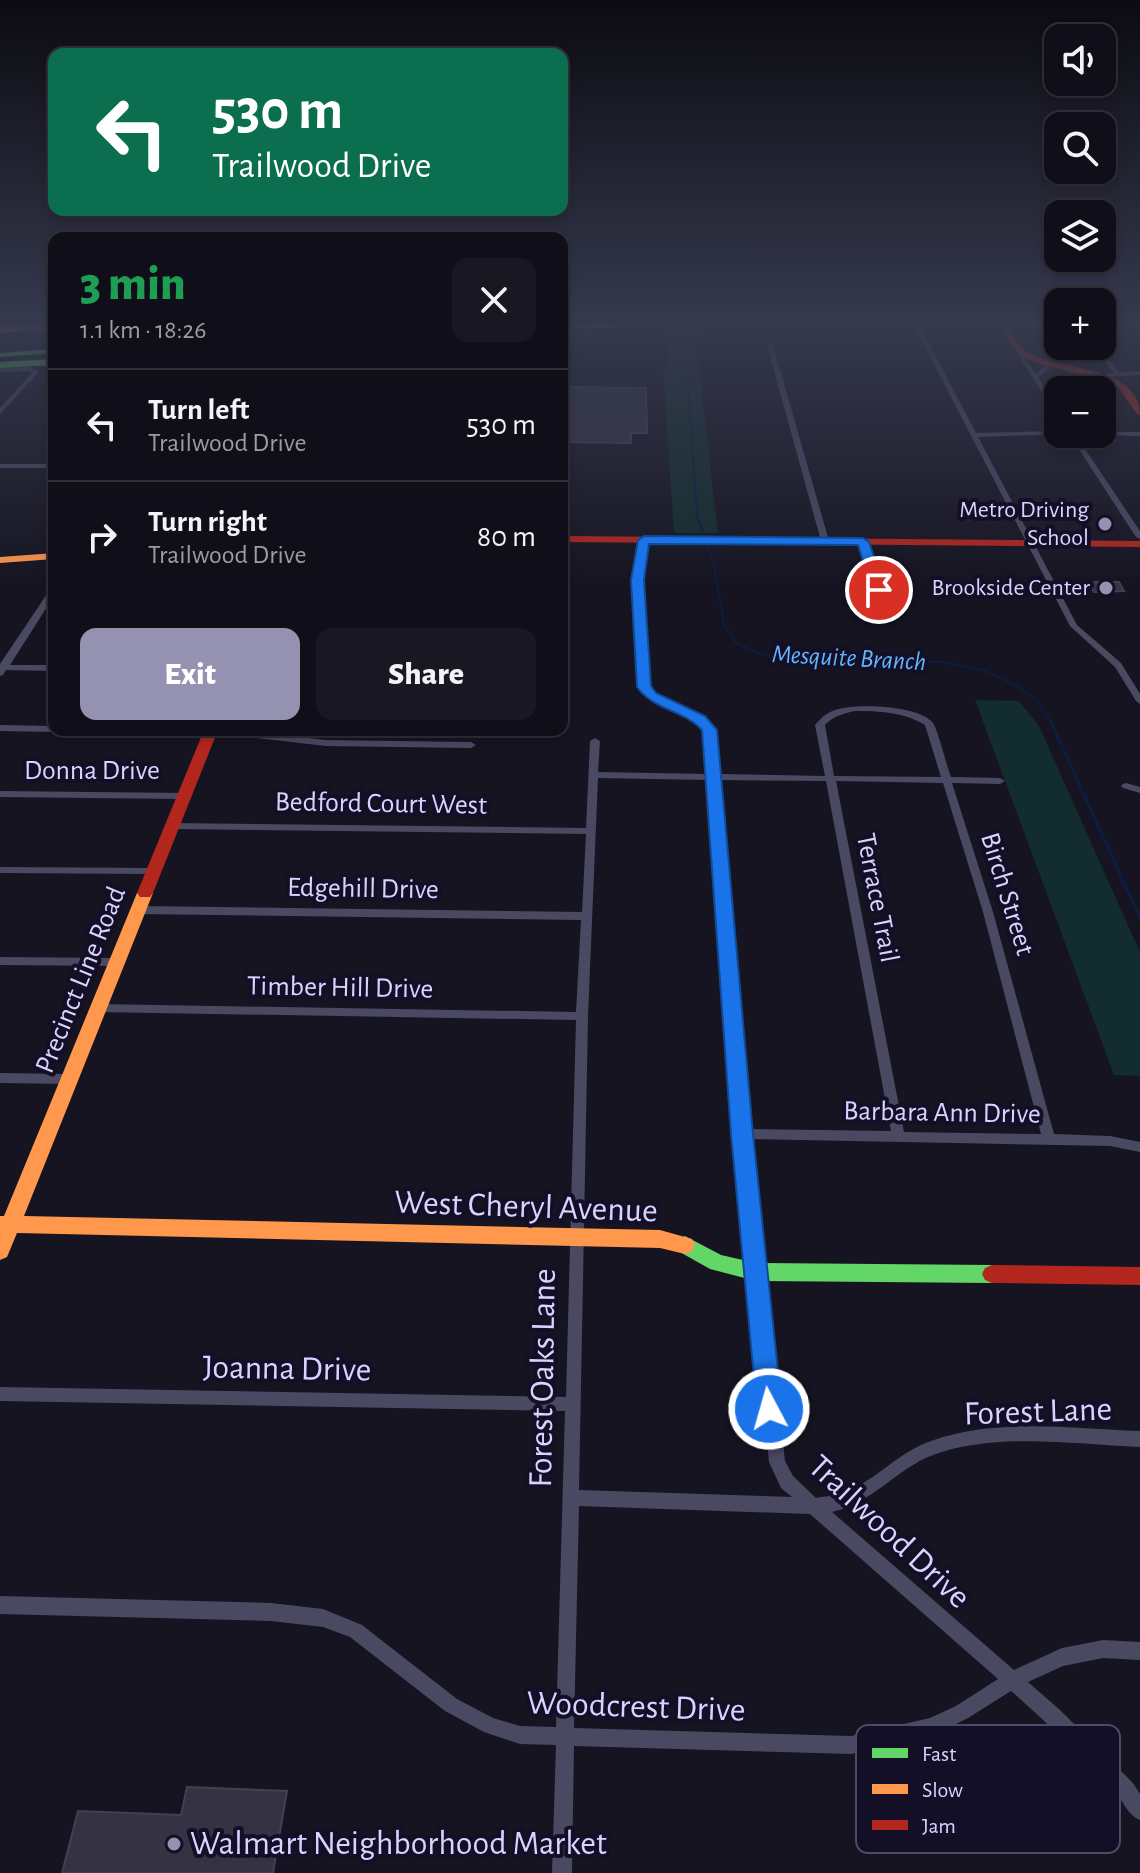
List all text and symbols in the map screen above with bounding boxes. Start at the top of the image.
map controls [1044,24,1116,448]
button: sound [1044,24,1116,96]
icon: left [80,80,184,184]
text: 530 m [212,83,343,139]
button: search [1044,112,1116,184]
text: Trailwood Drive [212,148,431,184]
button: layers [1044,200,1116,272]
button: close [452,258,536,342]
text: 3 min [80,261,186,309]
button: + [1044,288,1116,360]
text: 1.1 km · 18:26 [80,317,207,343]
button: − [1044,376,1116,448]
text: Turn left [148,395,249,425]
icon: left [80,403,124,447]
text: 530 m [466,410,536,440]
text: Trailwood Drive [148,430,306,456]
place label: Metro Driving School [959,498,1089,550]
text: Turn right [148,507,267,537]
icon: right [80,515,124,559]
marker: Metro Driving School [1096,515,1114,533]
text: 80 m [477,522,536,552]
text: Trailwood Drive [148,542,306,568]
pin [845,556,913,624]
icon: arrive [857,568,901,612]
place label: Brookside Center [931,576,1090,600]
marker: Brookside Center [1097,579,1115,597]
button: Exit [80,628,300,720]
button: Share [316,628,536,720]
water label: Mesquite Branch [771,641,927,675]
street label: Donna Drive [24,757,160,785]
street label: Bedford Court West [275,788,487,820]
street label: Birch Street [975,829,1039,959]
street label: Terrace Trail [851,831,903,965]
street label: Edgehill Drive [287,874,439,904]
street label: Precinct Line Road [31,883,131,1077]
street label: Timber Hill Drive [247,972,433,1004]
street label: Barbara Ann Drive [843,1097,1041,1129]
street label: West Cheryl Avenue [394,1185,658,1229]
street label: Forest Oaks Lane [524,1268,562,1488]
street label: Joanna Drive [202,1351,372,1387]
position arrow [727,1367,811,1451]
street label: Forest Lane [963,1392,1113,1432]
street label: Trailwood Drive [802,1449,976,1615]
street label: Woodcrest Drive [526,1686,746,1728]
legend [856,1725,1120,1853]
text: Fast [922,1743,956,1765]
text: Slow [922,1779,963,1801]
text: Jam [922,1815,956,1837]
place label: Walmart Neighborhood Market [190,1827,607,1861]
marker: Walmart Neighborhood Market [165,1835,183,1853]

